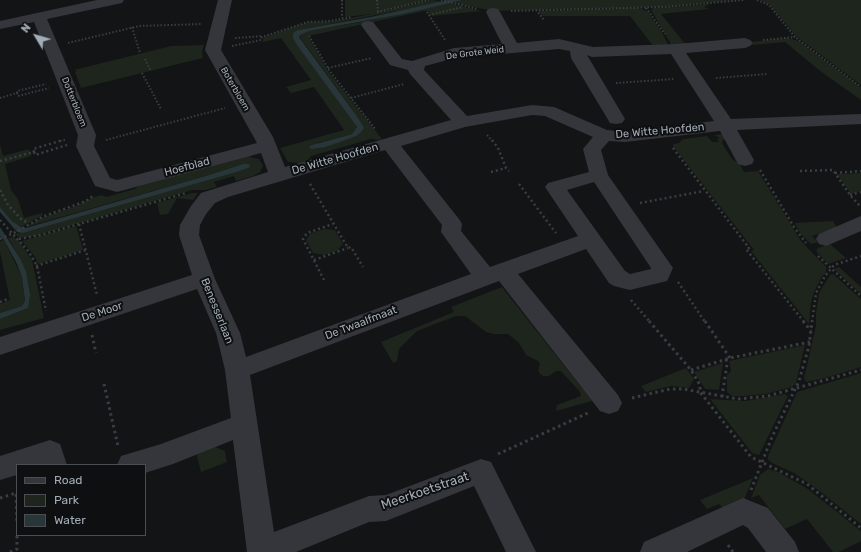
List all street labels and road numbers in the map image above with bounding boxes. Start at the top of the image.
street label: De Grote Weid [445,44,505,62]
street label: Boterbloem [218,65,252,113]
street label: Dotterbloem [59,76,89,128]
street label: De Witte Hoofden [615,121,705,141]
street label: De Witte Hoofden [290,140,380,178]
street label: Hoefblad [163,155,211,179]
street label: Benesserlaan [198,276,236,346]
street label: De Moor [80,299,124,325]
street label: De Twaalfmaat [323,303,399,343]
street label: Meerkoetstraat [379,469,471,513]

